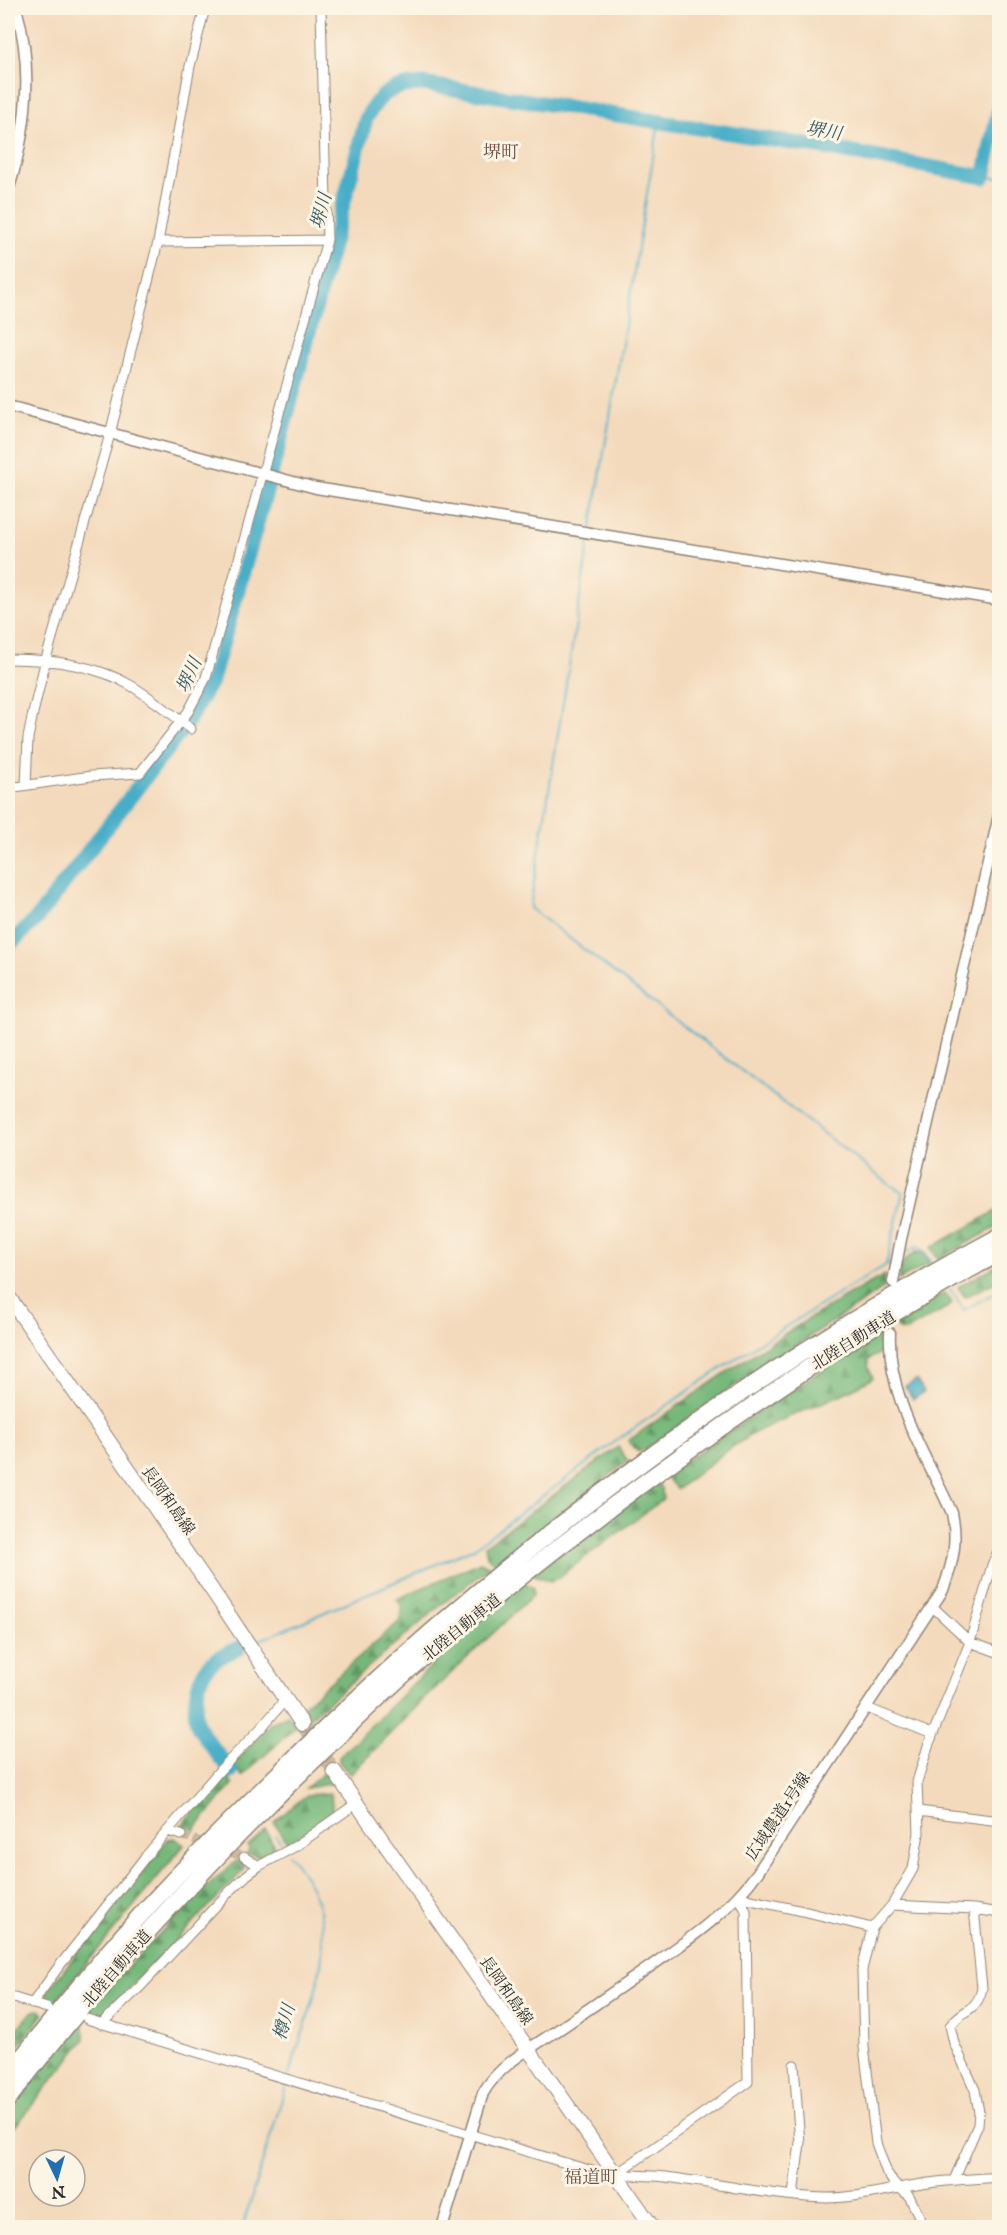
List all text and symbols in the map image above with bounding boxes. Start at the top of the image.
water label: 堺川 [804,118,845,147]
district label: 堺町 [483,142,519,165]
water label: 堺川 [307,189,339,232]
water label: 堺川 [173,653,209,697]
street label: 北陸自動車道 [808,1308,900,1376]
street label: 長岡和島線 [136,1463,199,1540]
street label: 北陸自動車道 [419,1591,506,1667]
street label: 広域農道1号線 [742,1769,815,1865]
street label: 北陸自動車道 [78,1927,157,2012]
street label: 長岡和島線 [474,1953,537,2030]
water label: 樽川 [269,2000,302,2043]
north arrow [27,2148,87,2208]
district label: 福道町 [564,2167,618,2190]
text: N [50,2180,67,2202]

